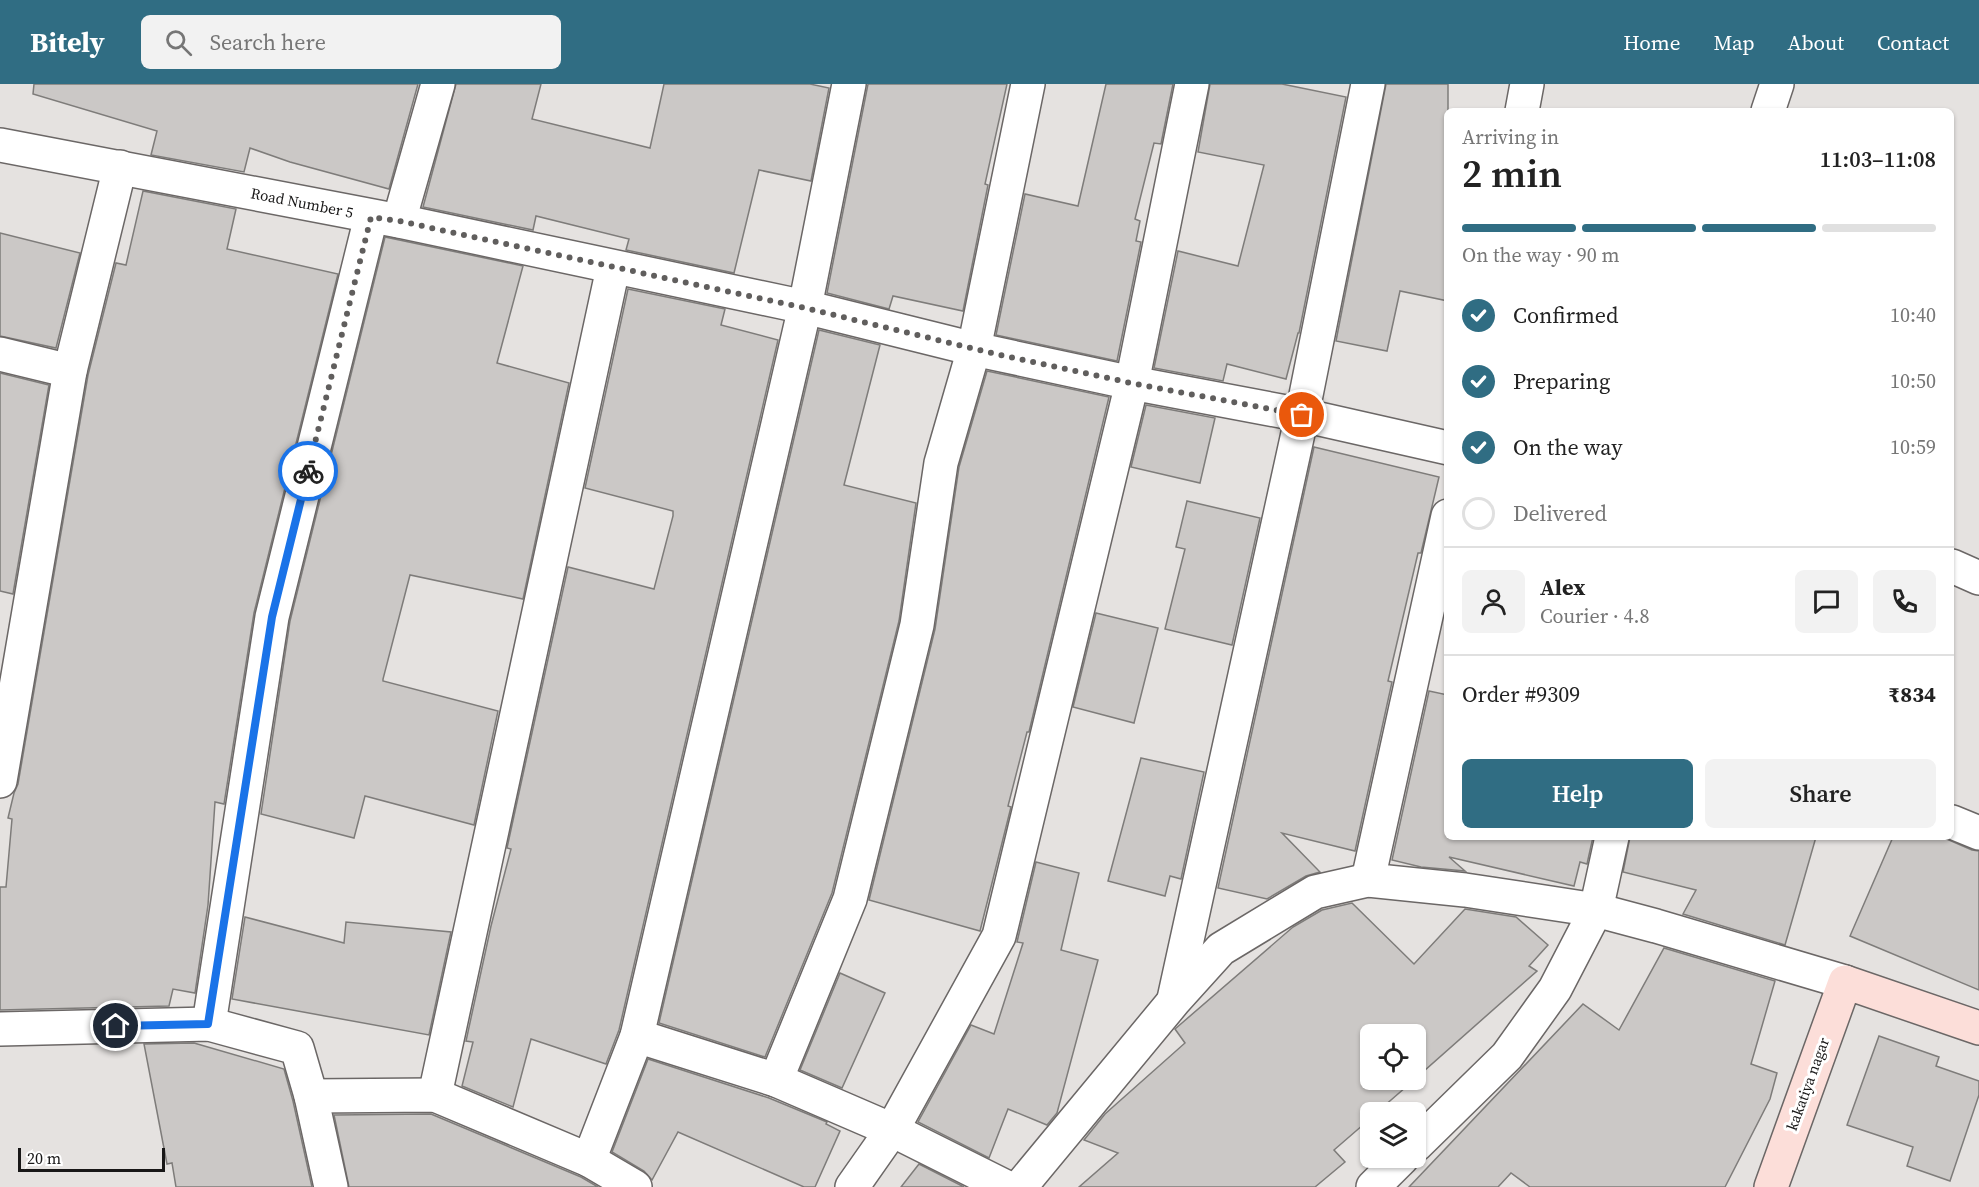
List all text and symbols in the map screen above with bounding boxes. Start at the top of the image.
search box [141,15,561,69]
text: Bitely [30,23,105,61]
icon: search [162,26,195,59]
text: Search here [210,27,326,57]
text: Home [1623,28,1681,57]
text: Map [1714,28,1755,57]
text: About [1788,28,1844,57]
text: Contact [1877,28,1949,57]
text: Arriving in [1462,123,1559,151]
text: 11:03–11:08 [1820,144,1936,174]
text: 2 min [1462,147,1562,200]
street label: Road Number 5 [249,182,355,223]
text: On the way · 90 m [1462,241,1619,269]
icon: check [1462,299,1495,332]
text: Confirmed [1513,300,1618,330]
text: 10:40 [1890,301,1936,329]
icon: check [1462,365,1495,398]
text: Preparing [1513,366,1610,396]
text: 10:50 [1890,367,1936,395]
pin [1276,389,1327,440]
icon: bag [1285,398,1318,431]
icon: check [1462,431,1495,464]
text: On the way [1513,432,1622,462]
text: 10:59 [1890,433,1936,461]
courier [278,441,338,501]
icon: bike [292,455,325,488]
text: Delivered [1513,498,1607,528]
button: person [1462,570,1525,633]
button: chat [1795,570,1858,633]
button: phone [1873,570,1936,633]
text: Alex [1540,572,1585,602]
text: Courier · 4.8 [1540,602,1649,630]
text: Order #9309 [1462,679,1580,709]
text: ₹834 [1888,679,1936,709]
button: Help [1462,759,1693,828]
button: Share [1705,759,1936,828]
pin [90,1000,141,1051]
icon: home [99,1009,132,1042]
map controls [1360,1024,1426,1168]
button: locate [1360,1024,1426,1090]
street label: kakatiya nagar [1781,1034,1834,1133]
button: layers [1360,1102,1426,1168]
scale bar [18,1145,165,1172]
text: 20 m [27,1147,61,1169]

